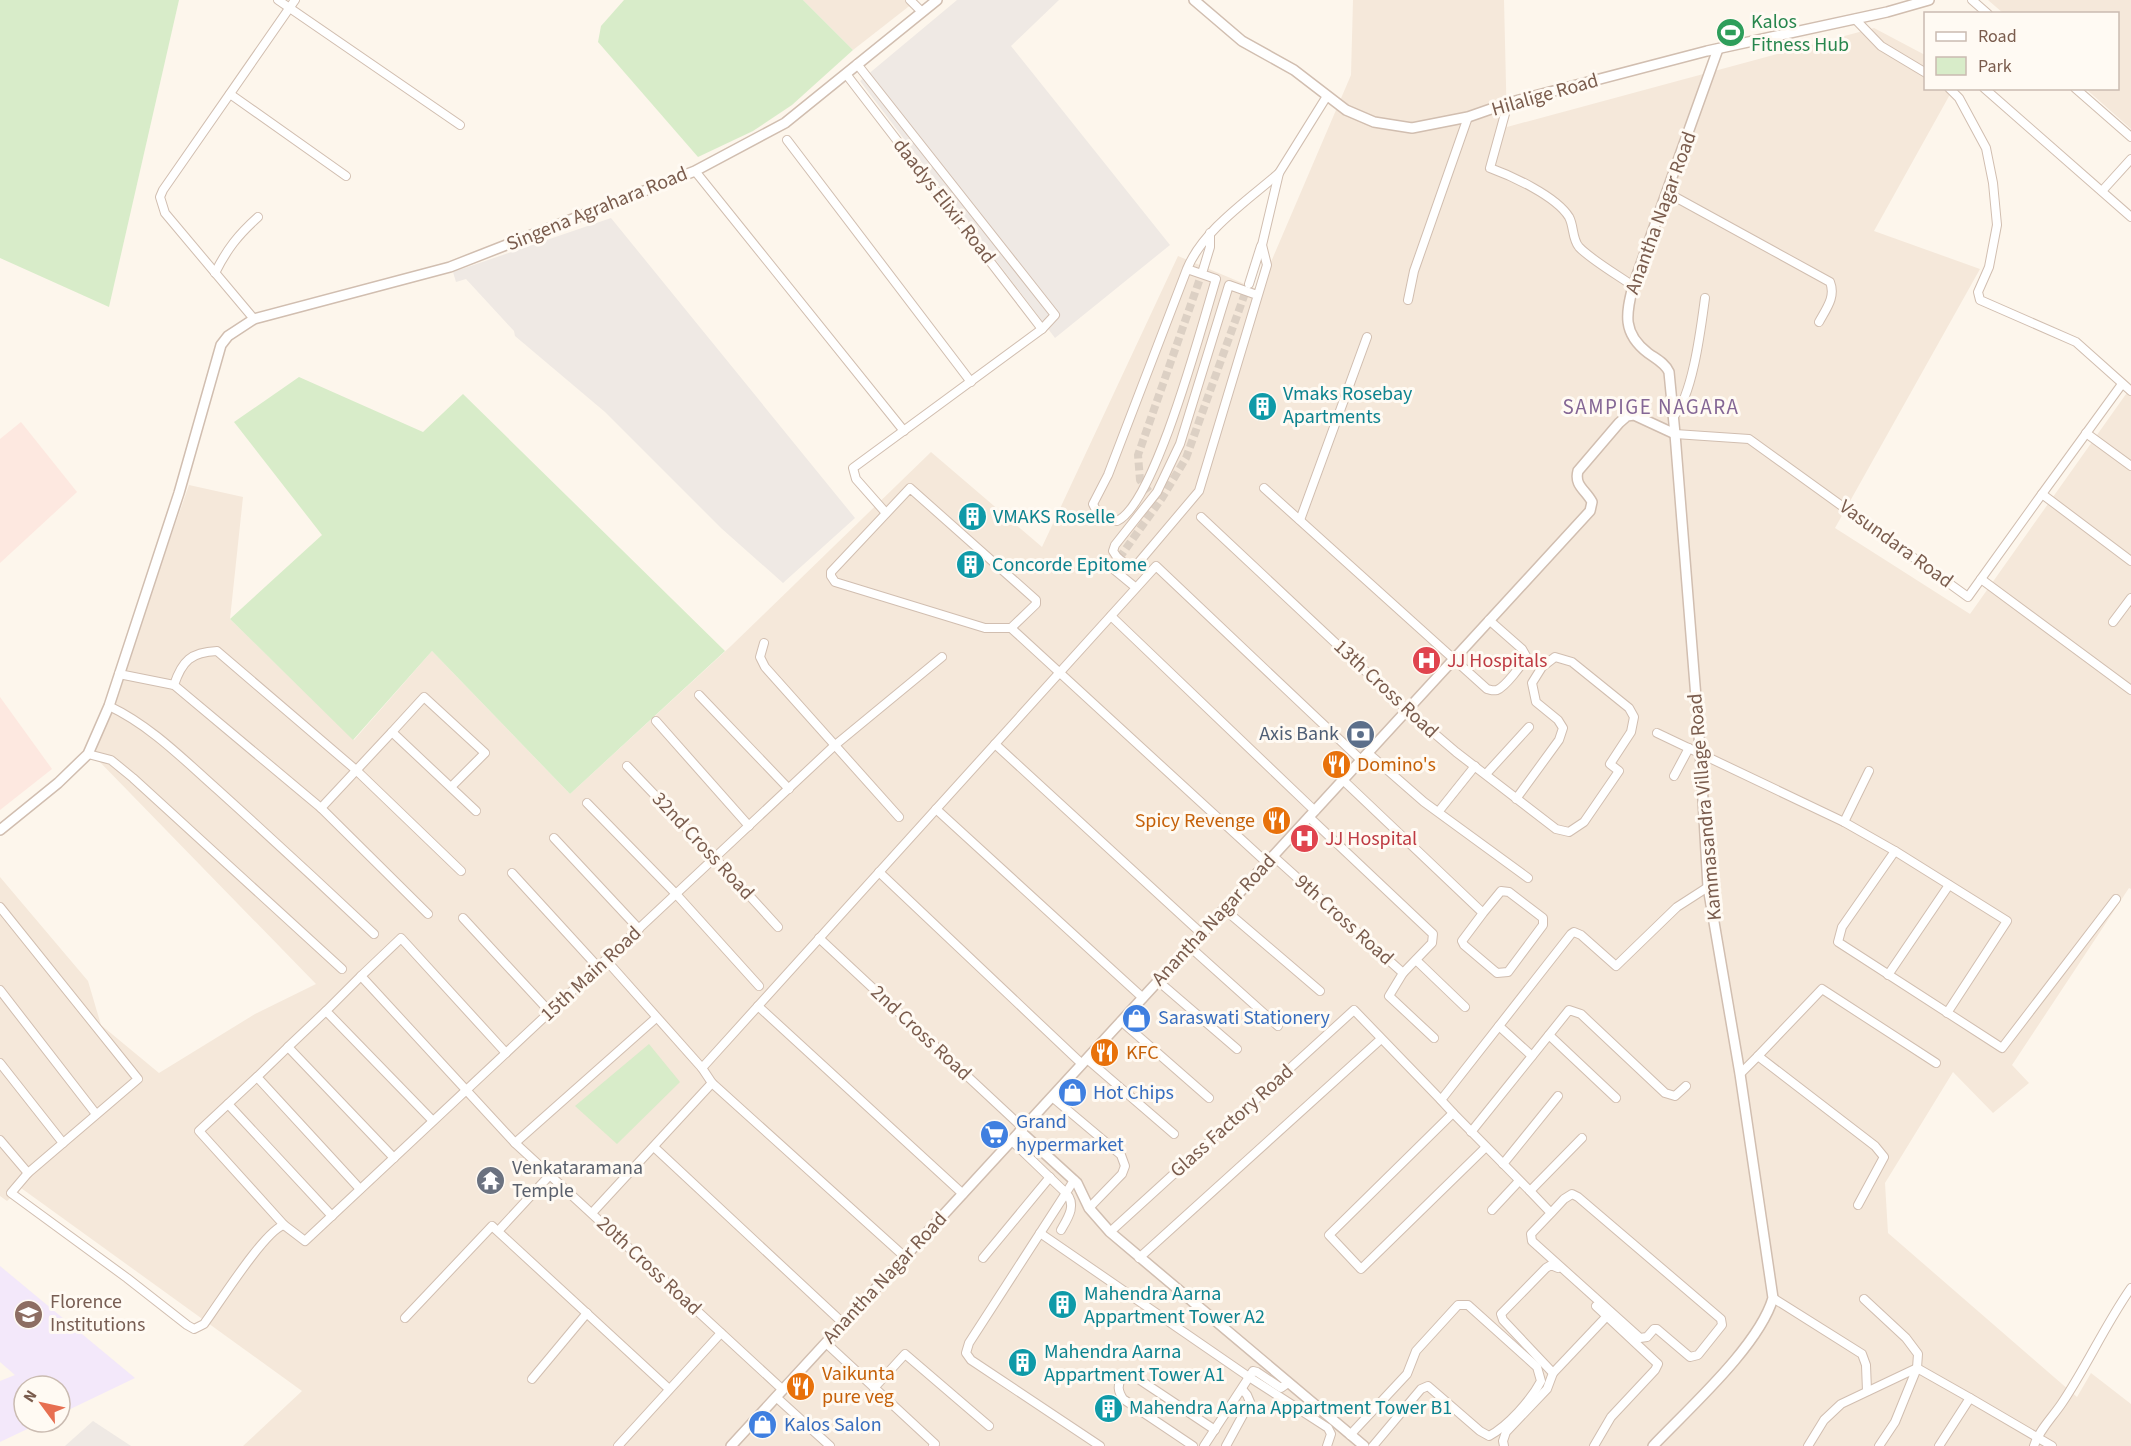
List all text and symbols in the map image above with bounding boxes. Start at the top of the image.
place label: Kalos Fitness Hub [1751,8,1849,59]
legend [1924,12,2119,90]
sports icon: Kalos Fitness Hub [1714,17,1746,49]
text: Road [1978,24,2017,49]
text: Park [1978,54,2012,79]
street label: Hilalige Road [1488,66,1602,124]
street label: Anantha Nagar Road [1619,128,1703,298]
street label: daadys Elixir Road [886,132,1002,270]
street label: Singena Agrahara Road [502,160,692,258]
place label: Vmaks Rosebay Apartments [1283,380,1413,431]
building icon: Vmaks Rosebay Apartments [1246,390,1278,422]
district label: SAMPIGE NAGARA [1563,392,1739,422]
street label: Vasundara Road [1833,493,1959,595]
building icon: VMAKS Roselle [956,501,988,533]
place label: VMAKS Roselle [993,503,1115,531]
building icon: Concorde Epitome [955,549,987,581]
place label: Concorde Epitome [992,551,1147,579]
street label: 13th Cross Road [1327,633,1445,745]
hospital icon: JJ Hospitals [1410,645,1442,677]
place label: JJ Hospitals [1447,647,1548,675]
street label: Kammasandra Village Road [1681,692,1729,922]
bank icon: Axis Bank [1344,718,1376,750]
place label: Axis Bank [1259,720,1339,748]
restaurant icon: Domino's [1320,749,1352,781]
place label: Domino's [1357,751,1436,779]
street label: 32nd Cross Road [646,786,760,906]
restaurant icon: Spicy Revenge [1260,805,1292,837]
place label: Spicy Revenge [1135,807,1255,835]
hospital icon: JJ Hospital [1288,823,1320,855]
place label: JJ Hospital [1325,825,1417,853]
street label: Anantha Nagar Road [1145,848,1283,992]
street label: 9th Cross Road [1288,868,1400,972]
street label: 15th Main Road [534,920,648,1028]
street label: 2nd Cross Road [864,979,978,1087]
shop icon: Saraswati Stationery [1121,1002,1153,1034]
place label: Saraswati Stationery [1158,1004,1331,1032]
restaurant icon: KFC [1089,1037,1121,1069]
place label: KFC [1126,1039,1159,1067]
street label: Glass Factory Road [1164,1058,1300,1184]
shop icon: Hot Chips [1056,1077,1088,1109]
place label: Hot Chips [1093,1079,1174,1107]
place label: Grand hypermarket [1016,1108,1124,1159]
supermarket icon: Grand hypermarket [979,1118,1011,1150]
place label: Venkataramana Temple [512,1154,643,1205]
temple icon: Venkataramana Temple [475,1164,507,1196]
street label: Anantha Nagar Road [816,1206,954,1350]
street label: 20th Cross Road [590,1210,708,1322]
place label: Mahendra Aarna Appartment Tower A2 [1084,1280,1265,1331]
place label: Florence Institutions [50,1288,145,1339]
building icon: Mahendra Aarna Appartment Tower A2 [1047,1289,1079,1321]
school or university icon: Florence Institutions [13,1298,45,1330]
place label: Mahendra Aarna Appartment Tower A1 [1044,1338,1225,1389]
building icon: Mahendra Aarna Appartment Tower A1 [1007,1347,1039,1379]
place label: Vaikunta pure veg [822,1360,895,1411]
restaurant icon: Vaikunta pure veg [785,1370,817,1402]
north arrow [12,1374,72,1434]
text: N [18,1386,42,1407]
building icon: Mahendra Aarna Appartment Tower B1 [1092,1392,1124,1424]
place label: Mahendra Aarna Appartment Tower B1 [1129,1394,1452,1422]
shop icon: Kalos Salon [747,1409,779,1441]
place label: Kalos Salon [784,1411,882,1439]

